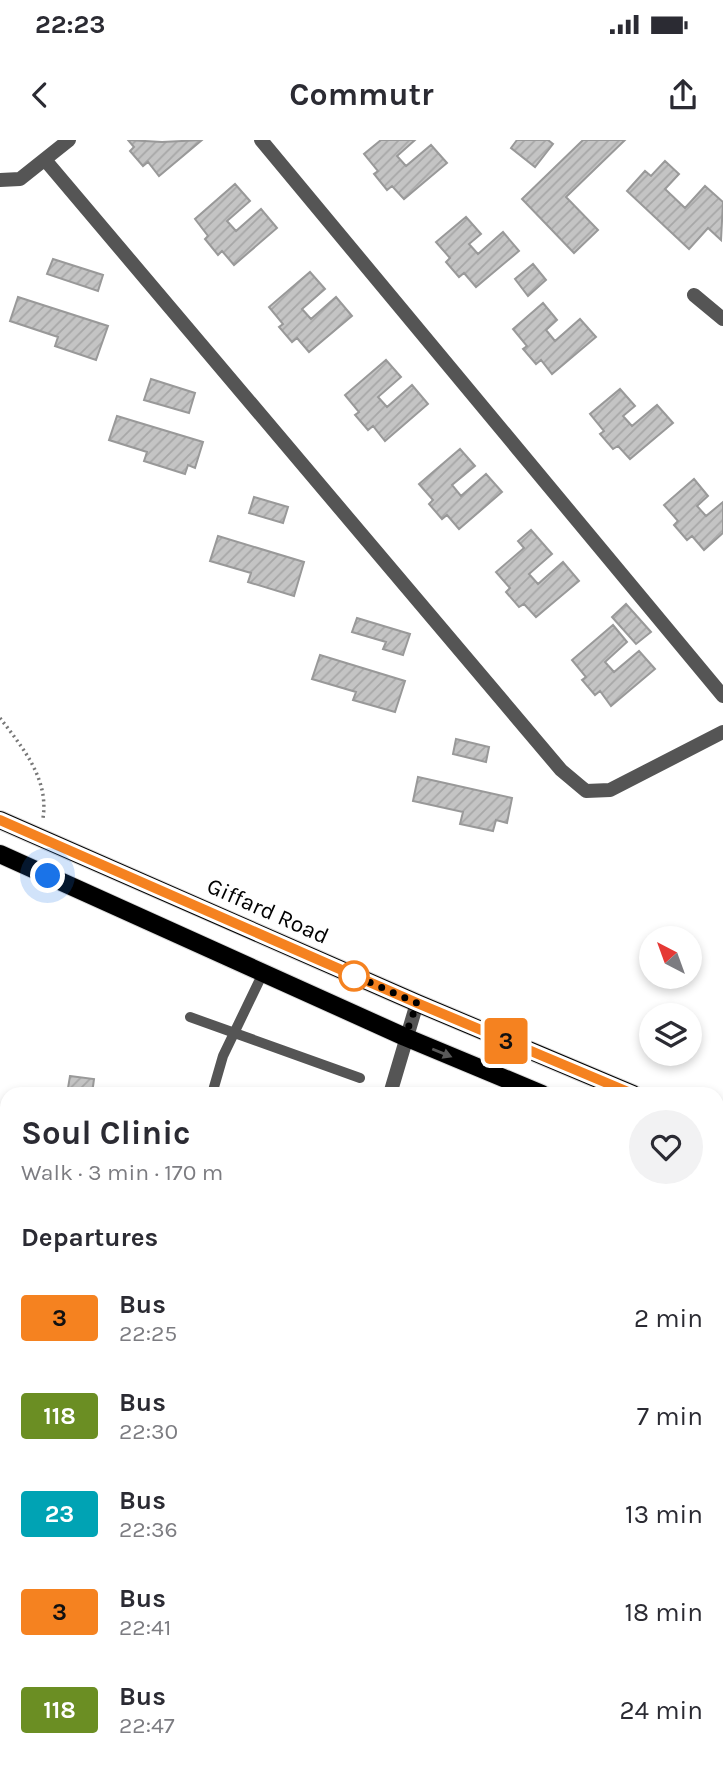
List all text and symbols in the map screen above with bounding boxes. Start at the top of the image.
text: 22:23 [35,9,105,40]
icon: back [21,76,59,114]
text: Commutr [289,76,434,113]
icon: share [664,76,702,114]
your location [30,858,65,893]
street label: Giffard Road [203,872,333,950]
north arrow [639,926,702,989]
map controls [639,926,702,1066]
unlabelled marker [339,961,369,991]
button: layers [639,1003,702,1066]
line badge: 3 [483,1018,529,1064]
text: 3 [499,1027,513,1055]
one-way arrow [432,1047,453,1058]
button: heart [629,1110,703,1184]
text: Soul Clinic [21,1114,190,1152]
text: Walk · 3 min · 170 m [21,1159,223,1186]
text: Departures [21,1222,158,1253]
text: Bus [119,1289,166,1320]
text: 2 min [634,1303,703,1334]
text: 3 [52,1304,67,1332]
text: 22:25 [119,1320,177,1347]
text: Bus [119,1387,166,1418]
text: 7 min [637,1401,703,1432]
text: 118 [43,1402,76,1430]
text: 22:30 [119,1418,178,1445]
text: Bus [119,1485,166,1516]
text: 13 min [625,1499,703,1530]
text: 23 [45,1500,74,1528]
text: 22:36 [119,1516,178,1543]
text: Bus [119,1583,166,1614]
text: 18 min [624,1597,703,1628]
text: 3 [52,1598,67,1626]
text: 22:41 [119,1614,171,1641]
text: Bus [119,1681,166,1712]
text: 24 min [619,1695,703,1726]
text: 118 [43,1696,76,1724]
text: 22:47 [119,1712,175,1739]

